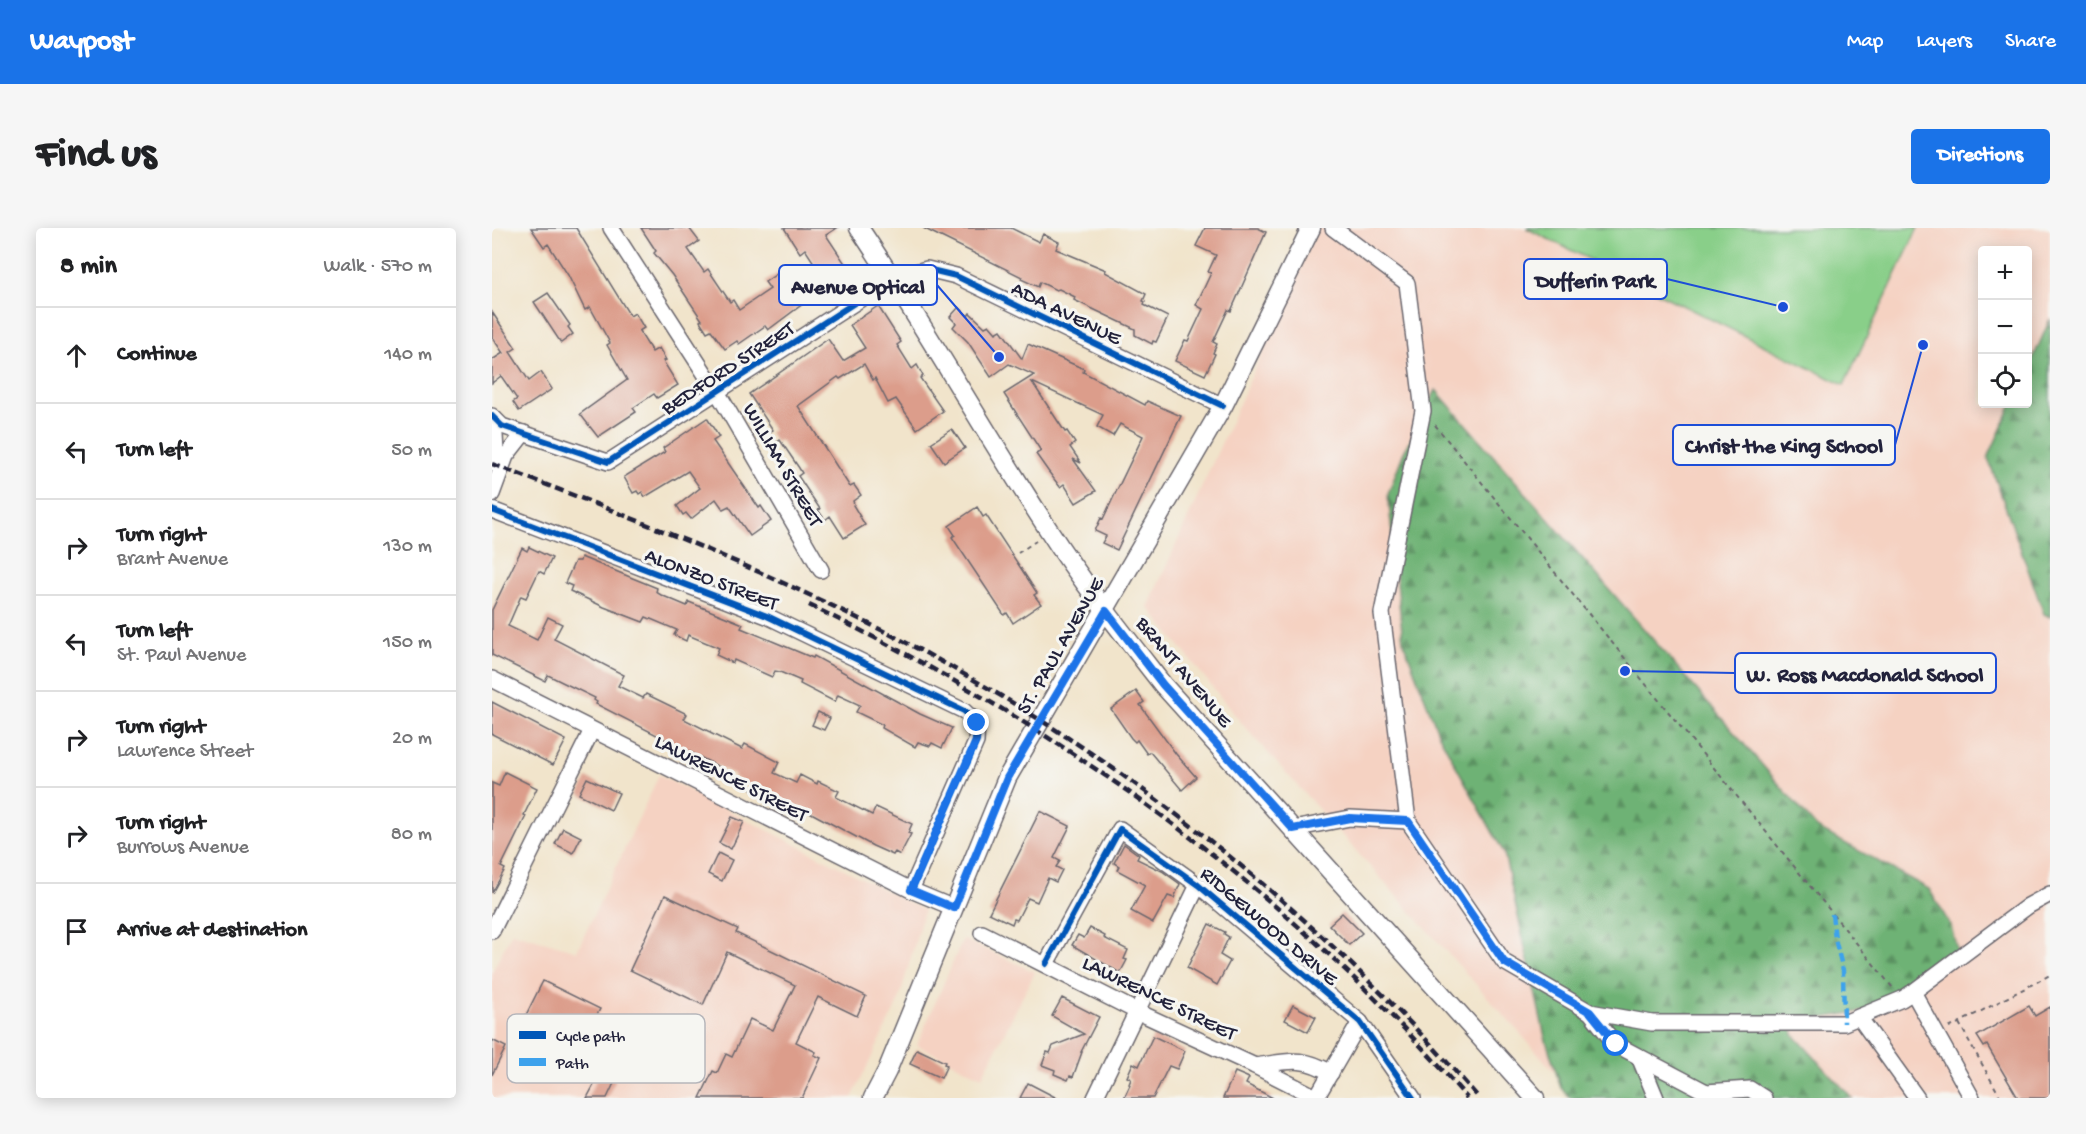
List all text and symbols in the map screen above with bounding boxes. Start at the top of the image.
text: Waypost [30,26,133,59]
text: Map [1847,30,1883,55]
text: Layers [1916,30,1972,55]
text: Share [2005,30,2056,55]
button: Directions [1911,129,2050,184]
text: Find us [36,132,156,181]
map controls [1978,246,2032,408]
button: + [1978,246,2032,300]
text: 8 min [60,252,117,283]
text: Walk · 570 m [324,256,432,279]
callout: Dufferin Park [1524,259,1667,299]
callout: Avenue Optical [779,265,937,305]
text: Dufferin Park [1533,270,1657,296]
text: Avenue Optical [790,276,925,302]
street label: ADA AVENUE [1006,278,1125,353]
button: − [1978,300,2032,354]
street label: BEDFORD STREET [657,317,801,423]
icon: ahead [60,339,93,372]
text: Continue [117,342,197,368]
text: 140 m [384,344,432,367]
button: locate [1978,354,2032,408]
street label: WILLIAM STREET [736,400,827,533]
callout: Christ the King School [1673,425,1895,465]
icon: left [60,435,93,468]
text: Christ the King School [1684,435,1883,461]
text: Turn left [117,438,191,464]
text: 50 m [391,440,432,463]
text: Turn right [117,523,205,549]
icon: right [60,531,93,564]
text: 130 m [383,536,432,559]
street label: ALONZO STREET [641,544,782,618]
text: Brant Avenue [117,549,228,572]
street label: ST. PAUL AVENUE [1013,573,1112,720]
street label: BRANT AVENUE [1128,612,1236,734]
text: Turn left [117,619,191,645]
icon: left [60,627,93,660]
text: 150 m [383,632,432,655]
text: St. Paul Avenue [117,645,246,668]
callout: W. Ross Macdonald School [1735,653,1996,693]
text: W. Ross Macdonald School [1745,664,1984,690]
route end [963,709,989,735]
text: Turn right [117,715,205,741]
icon: right [60,723,93,756]
text: 20 m [392,728,432,751]
street label: LAWRENCE STREET [650,731,812,830]
text: Lawrence Street [117,741,253,764]
text: Turn right [117,811,205,837]
icon: right [60,819,93,852]
text: 80 m [391,824,432,847]
text: Burrows Avenue [117,837,249,860]
street label: RIDGEWOOD DRIVE [1194,863,1343,993]
icon: arrive [60,915,93,948]
text: Arrive at destination [117,918,307,944]
street label: LAWRENCE STREET [1077,952,1240,1049]
legend [507,1014,705,1083]
text: Cycle path [556,1029,626,1048]
route start [1602,1030,1628,1056]
text: Path [555,1056,589,1075]

